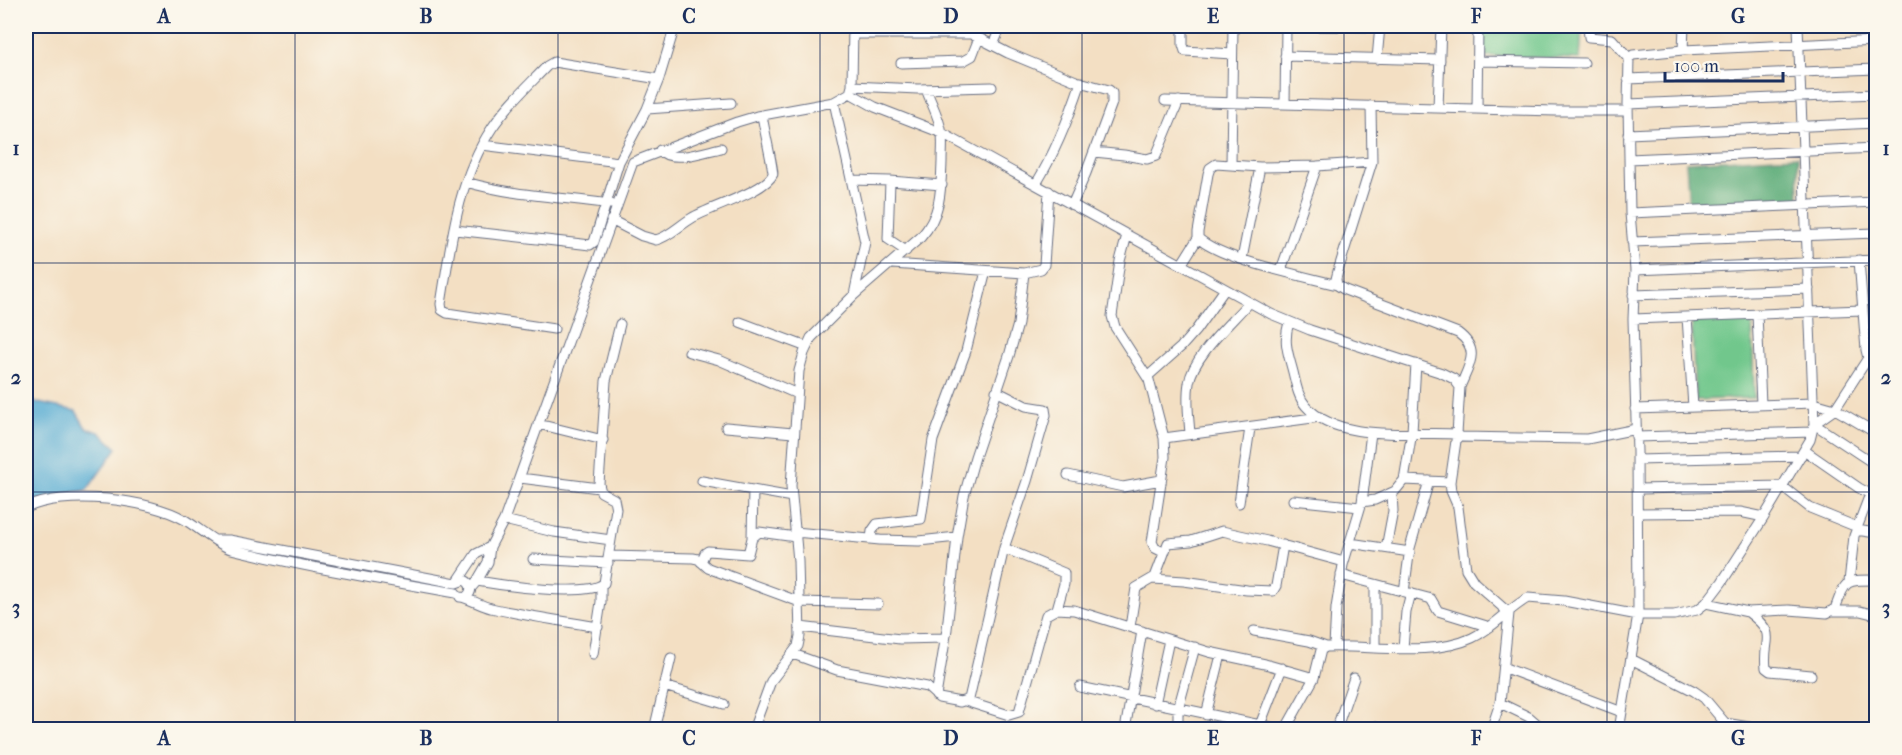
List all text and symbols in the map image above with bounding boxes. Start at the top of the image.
text: A [156,5,172,28]
text: B [419,5,433,28]
text: C [682,5,696,28]
text: D [943,5,959,28]
text: E [1207,5,1219,28]
text: F [1470,5,1482,28]
text: G [1731,5,1745,28]
scale bar [1665,45,1784,83]
text: 100 m [1674,56,1719,77]
text: 1 [12,137,20,160]
text: 1 [1882,137,1890,160]
text: 2 [11,366,21,389]
text: 2 [1881,366,1891,389]
text: 3 [12,596,20,619]
text: 3 [1882,596,1890,619]
text: A [156,727,172,750]
text: B [419,727,433,750]
text: C [682,727,696,750]
text: D [943,727,959,750]
text: E [1207,727,1219,750]
text: F [1470,727,1482,750]
text: G [1731,727,1745,750]

